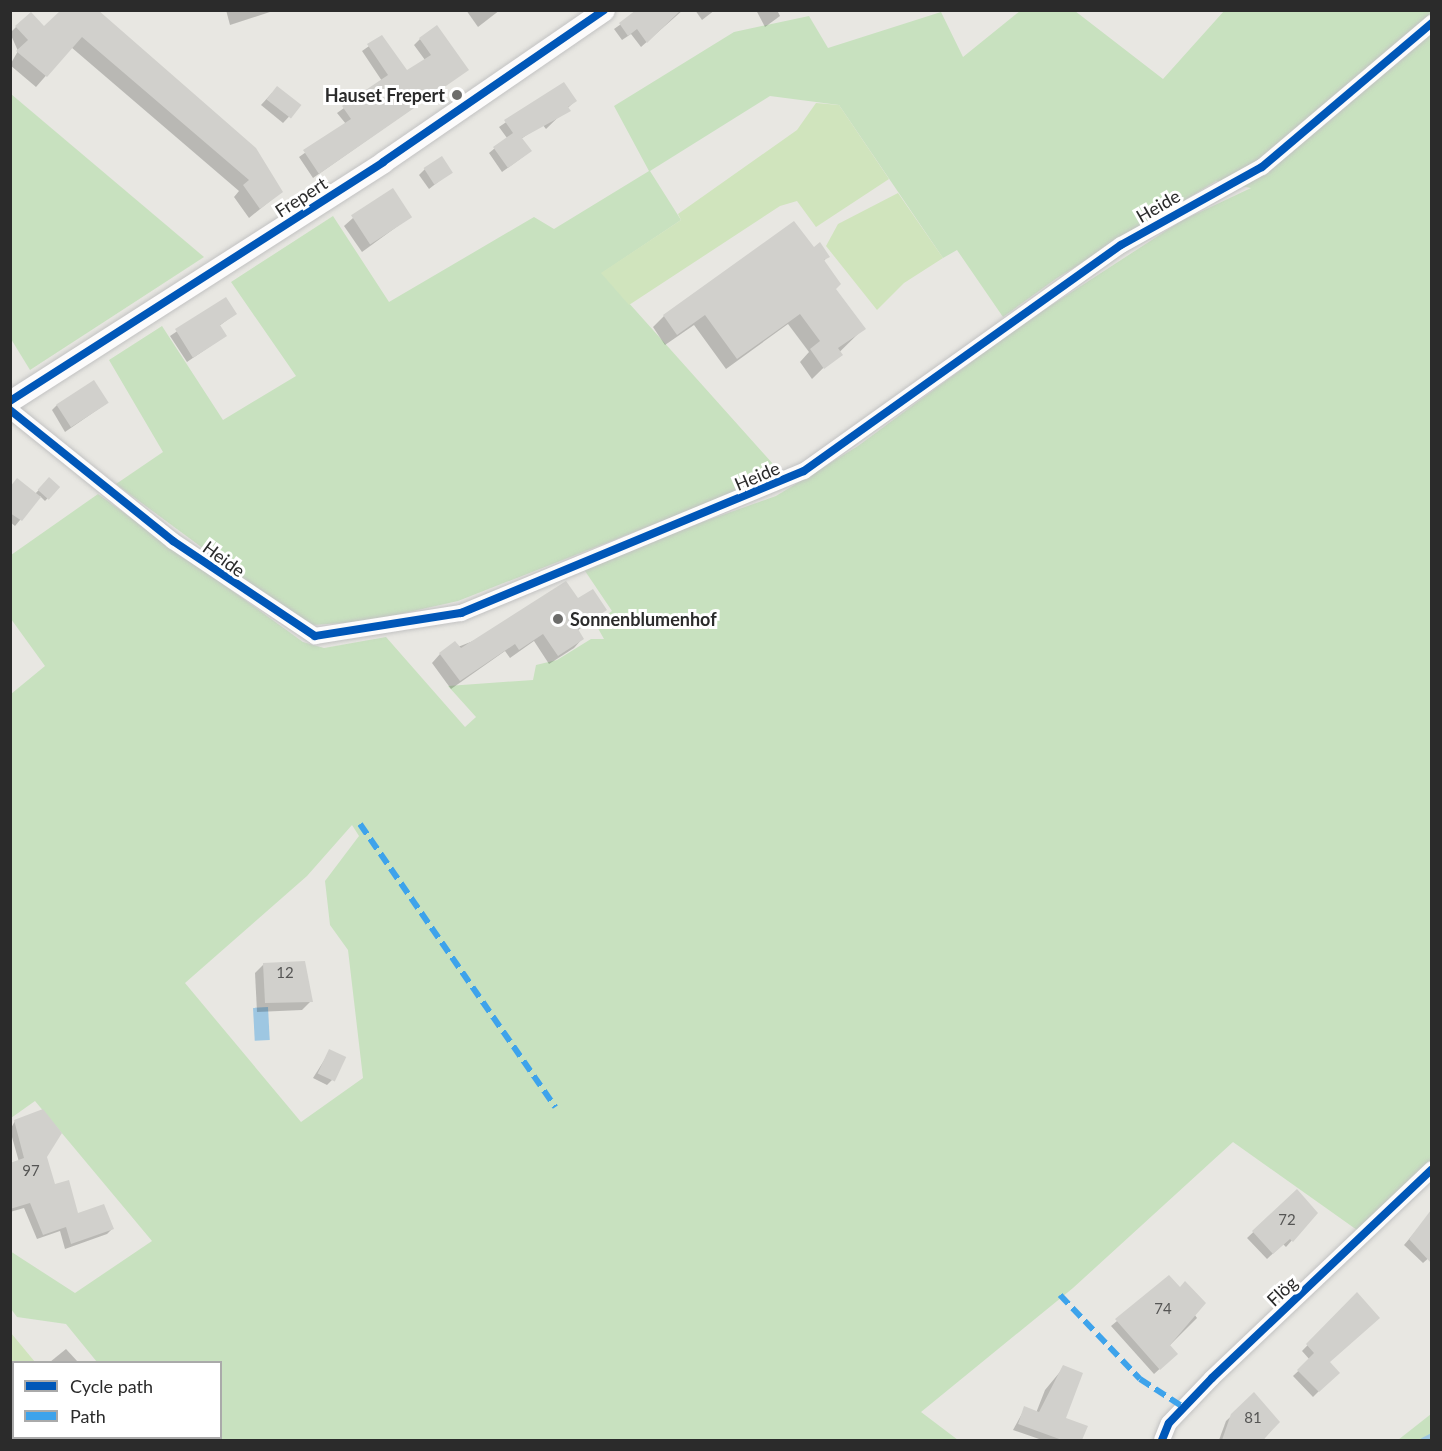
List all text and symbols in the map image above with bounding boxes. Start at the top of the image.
place label: Hauset Frepert [325,84,445,106]
marker: Hauset Frepert [450,88,464,102]
street label: Frepert [271,172,331,222]
street label: Heide [1132,185,1184,227]
street label: Heide [731,457,783,495]
street label: Heide [199,536,249,582]
place label: Sonnenblumenhof [570,608,717,630]
marker: Sonnenblumenhof [551,612,565,626]
house number: 12 [276,964,294,982]
house number: 97 [22,1162,40,1180]
house number: 72 [1278,1211,1296,1229]
street label: Flög [1262,1272,1302,1310]
house number: 74 [1154,1300,1172,1318]
legend [12,1361,222,1439]
text: Cycle path [70,1375,153,1397]
text: Path [70,1405,106,1427]
house number: 81 [1244,1409,1262,1427]

